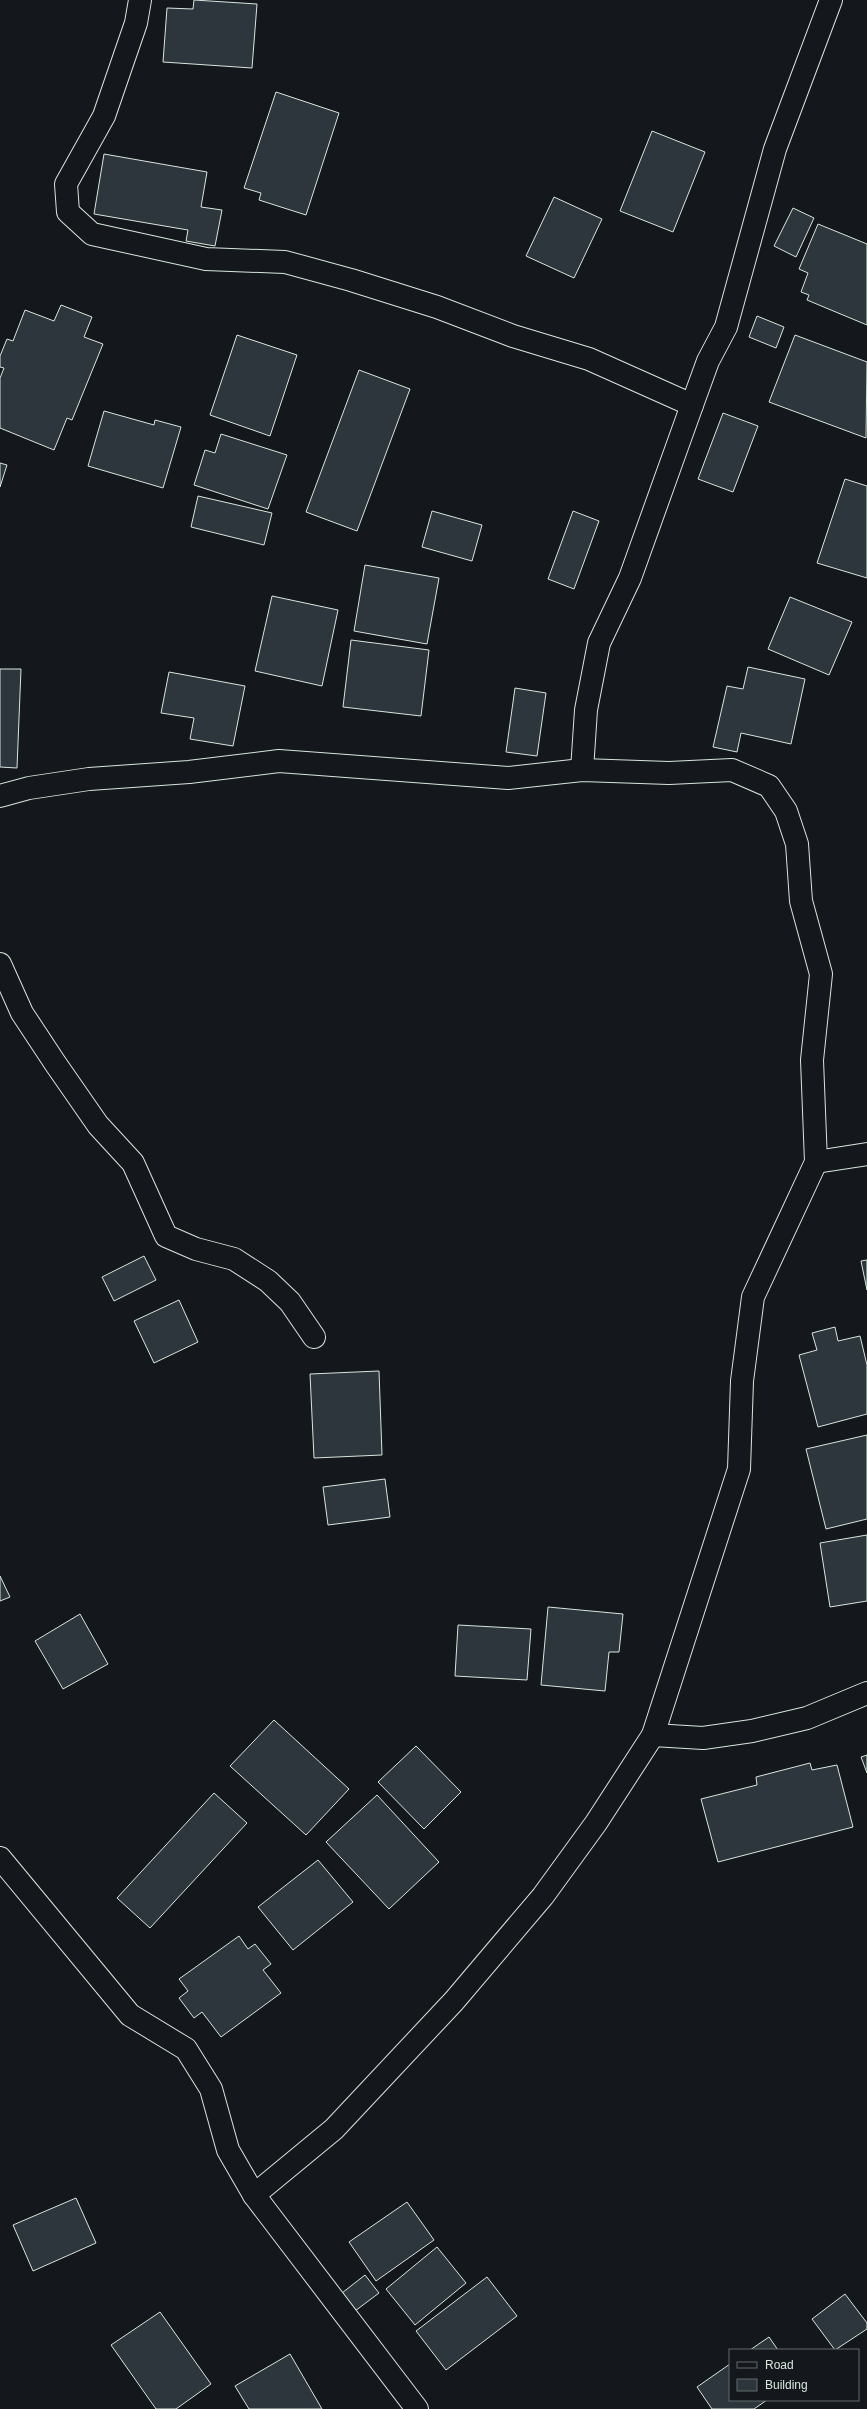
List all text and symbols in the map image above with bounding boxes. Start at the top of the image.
legend [729,2349,859,2401]
text: Road [765,2358,794,2372]
text: Building [765,2378,808,2392]

